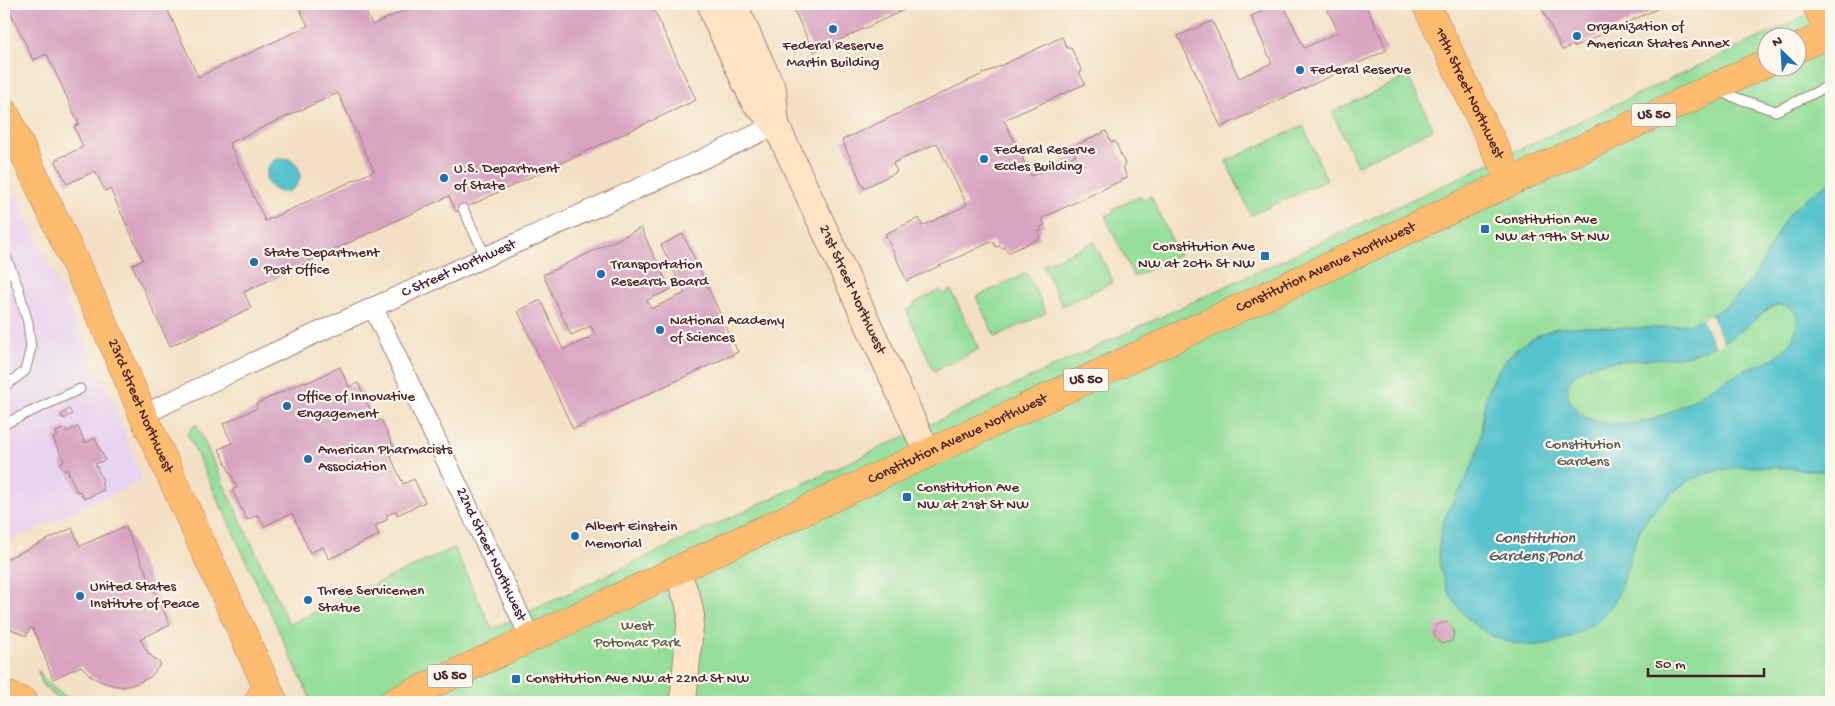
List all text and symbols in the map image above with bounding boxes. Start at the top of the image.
place label: Organization of American States Annex [1587,18,1730,53]
marker: Federal Reserve Martin Building [827,23,839,35]
street label: 19th Street Northwest [1429,24,1508,163]
north arrow [1758,28,1808,78]
marker: Organization of American States Annex [1571,30,1583,42]
text: N [1770,33,1785,52]
place label: Federal Reserve Martin Building [782,37,884,72]
place label: Federal Reserve [1309,61,1411,79]
marker: Federal Reserve [1294,64,1306,76]
road number: US 50 [1632,104,1676,126]
place label: Federal Reserve Eccles Building [993,141,1095,176]
marker: Federal Reserve Eccles Building [978,153,990,165]
place label: U.S. Department of State [454,160,561,195]
marker: U.S. Department of State [438,172,450,184]
place label: Constitution Ave NW at 19th St NW [1495,211,1610,246]
street label: Constitution Avenue Northwest [1233,218,1420,317]
street label: 21st Street Northwest [814,222,890,359]
marker: Constitution Ave NW at 19th St NW [1479,223,1491,235]
street label: C Street Northwest [399,235,521,302]
place label: Constitution Ave NW at 20th St NW [1138,238,1255,273]
place label: State Department Post Office [263,244,381,279]
marker: Constitution Ave NW at 20th St NW [1259,250,1271,262]
marker: State Department Post Office [248,256,260,268]
place label: Transportation Research Board [610,256,709,291]
marker: Transportation Research Board [595,268,607,280]
place label: National Academy of Sciences [670,312,785,347]
marker: National Academy of Sciences [654,324,666,336]
street label: 23rd Street Northwest [103,336,178,478]
road number: US 50 [1064,368,1108,392]
place label: Office of Innovative Engagement [297,388,415,423]
street label: Constitution Avenue Northwest [865,389,1052,489]
marker: Office of Innovative Engagement [281,400,293,412]
park label: Constitution Gardens [1545,436,1621,471]
place label: American Pharmacists Association [318,441,453,476]
marker: American Pharmacists Association [302,453,314,465]
place label: Constitution Ave NW at 21st St NW [917,479,1029,514]
street label: 22nd Street Northwest [451,485,531,626]
marker: Constitution Ave NW at 21st St NW [901,491,913,503]
place label: Albert Einstein Memorial [585,518,677,553]
marker: Albert Einstein Memorial [569,530,581,542]
water label: Constitution Gardens Pond [1488,530,1583,567]
place label: United States Institute of Peace [90,578,200,613]
place label: Three Servicemen Statue [317,582,424,617]
marker: United States Institute of Peace [74,590,86,602]
marker: Three Servicemen Statue [302,594,314,606]
park label: West Potomac Park [593,617,681,652]
scale bar [1648,646,1764,678]
text: 50 m [1655,656,1686,674]
road number: US 50 [428,664,472,688]
place label: Constitution Ave NW at 22nd St NW [526,670,749,688]
marker: Constitution Ave NW at 22nd St NW [510,673,522,685]

